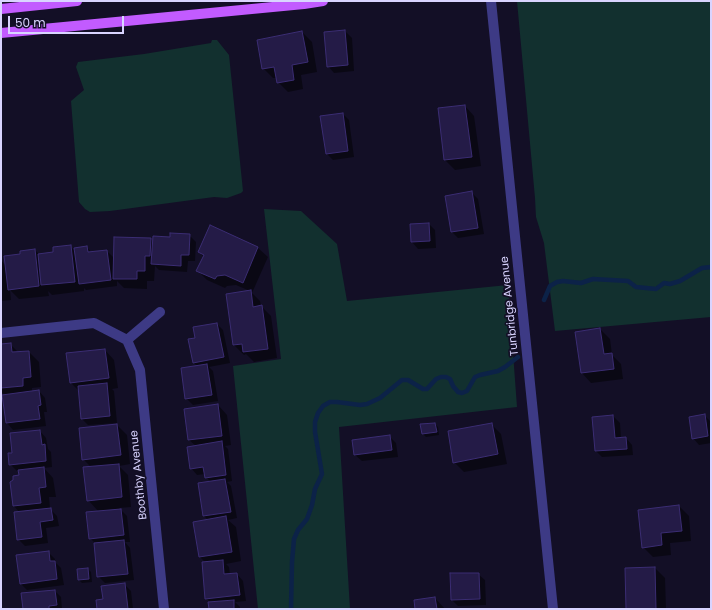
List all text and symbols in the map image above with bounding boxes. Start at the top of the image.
scale bar [10,8,126,34]
text: 50 m [15,14,46,31]
street label: Tunbridge Avenue [498,255,522,357]
street label: Boothby Avenue [128,430,150,520]

